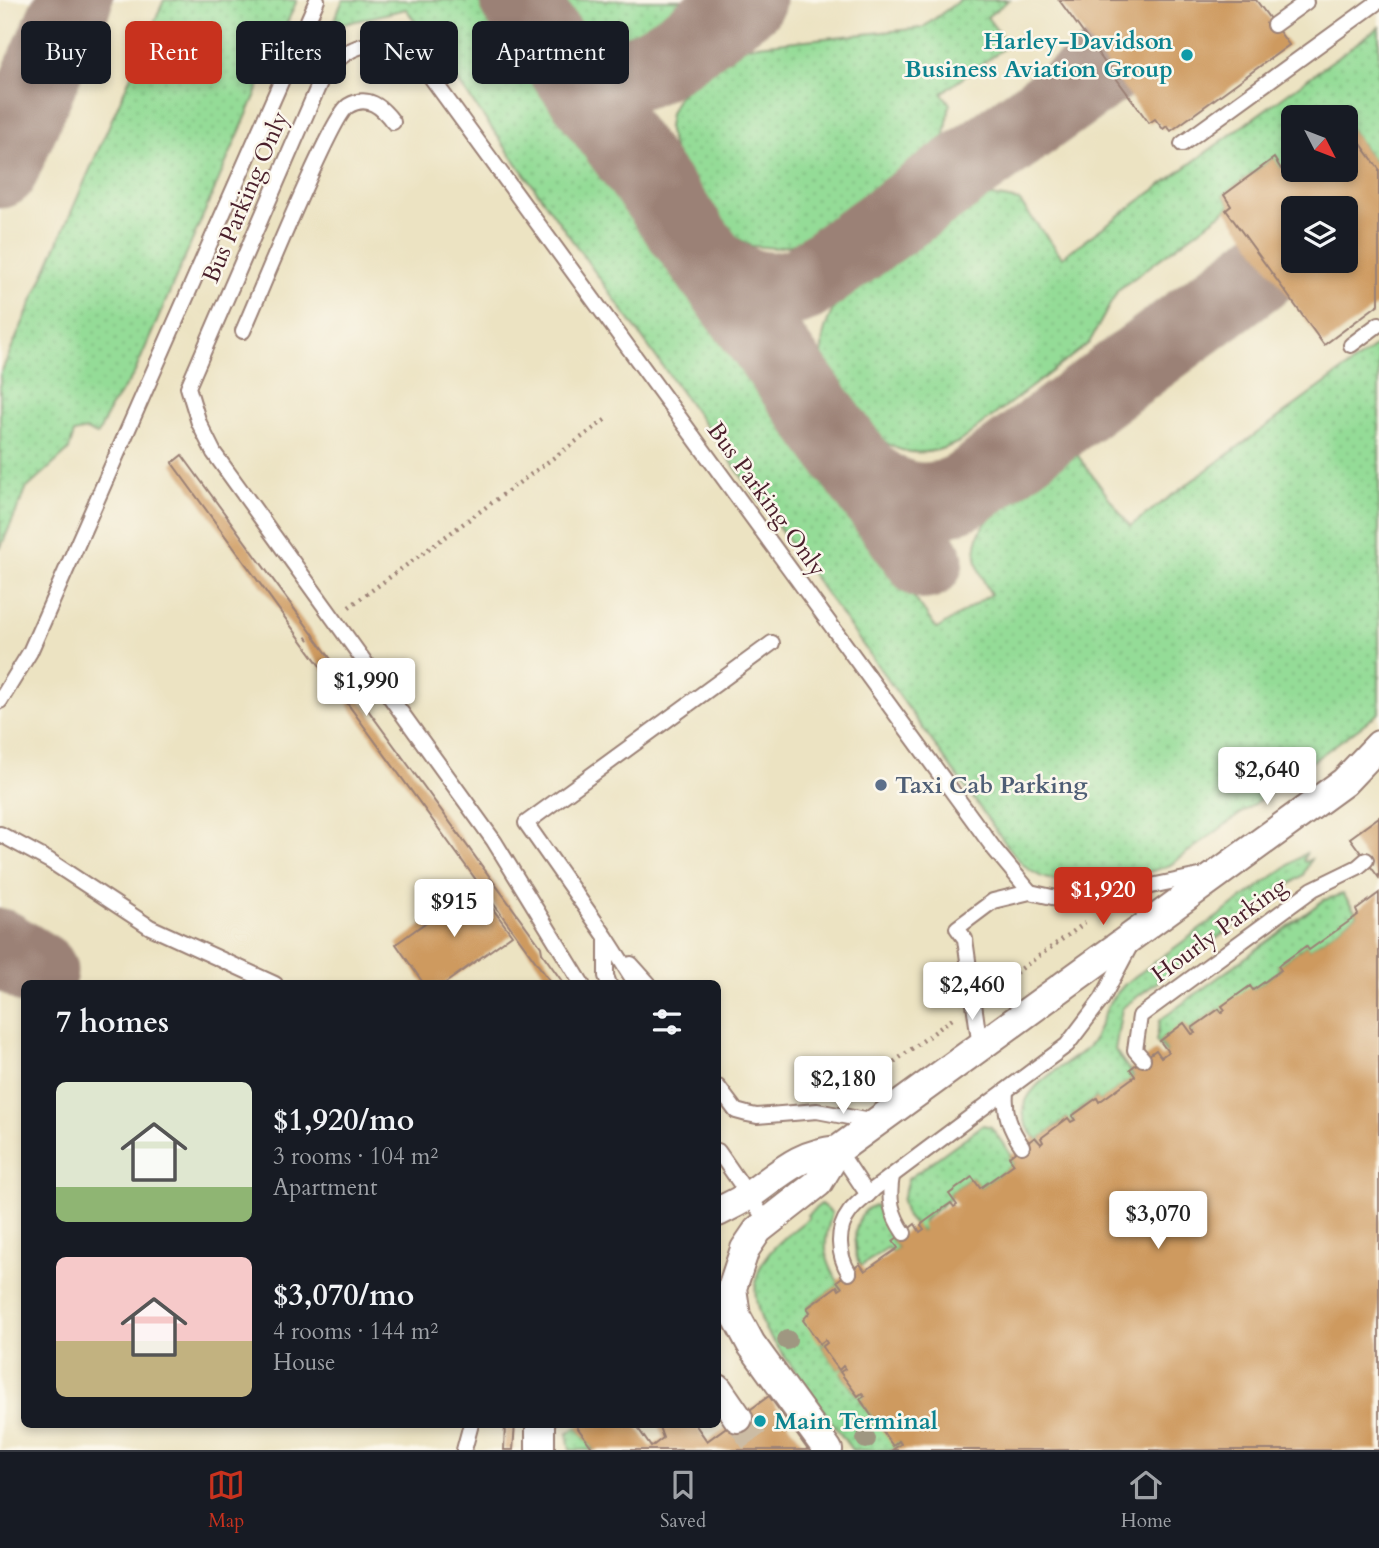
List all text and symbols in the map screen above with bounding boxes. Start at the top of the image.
chip: Buy [21,21,111,84]
chip: Rent [125,21,222,84]
chip: Filters [236,21,346,84]
chip: New [360,21,458,84]
chip: Apartment [472,21,629,84]
place label: Harley-Davidson Business Aviation Group [904,25,1174,86]
marker: Harley-Davidson Business Aviation Group [1179,47,1195,63]
north arrow [1281,105,1358,182]
map controls [1281,105,1358,273]
street label: Bus Parking Only [194,106,297,288]
button: layers [1281,196,1358,273]
street label: Bus Parking Only [699,415,834,584]
pin: $1,990 [309,658,423,718]
text: $1,990 [333,665,399,696]
pin: $2,640 [1210,748,1324,807]
text: $2,640 [1234,754,1300,785]
place label: Taxi Cab Parking [895,769,1088,802]
marker: Taxi Cab Parking [873,777,889,793]
pin: $1,920 [1046,867,1160,927]
street label: Hourly Parking [1145,870,1294,991]
text: $1,920 [1070,874,1136,905]
pin: $915 [413,880,495,939]
text: $915 [430,886,478,917]
pin: $2,460 [915,962,1029,1022]
text: $2,460 [939,969,1005,1000]
text: 7 homes [56,1002,169,1043]
icon: filters [648,1003,686,1041]
pin: $2,180 [786,1056,900,1116]
text: $2,180 [810,1063,876,1094]
text: $1,920/mo [273,1100,414,1141]
icon: home [112,1110,196,1194]
text: 3 rooms · 104 m² [273,1141,438,1172]
text: Apartment [273,1172,377,1203]
pin: $3,070 [1101,1192,1215,1251]
text: $3,070 [1125,1198,1191,1229]
text: $3,070/mo [273,1275,414,1316]
icon: home [112,1285,196,1369]
text: 4 rooms · 144 m² [273,1316,438,1347]
text: House [273,1347,335,1378]
place label: Main Terminal [774,1405,938,1438]
marker: Main Terminal [752,1413,768,1429]
tab: Map [207,1466,245,1534]
tab: Saved [660,1466,706,1534]
tab: Home [1121,1466,1172,1534]

